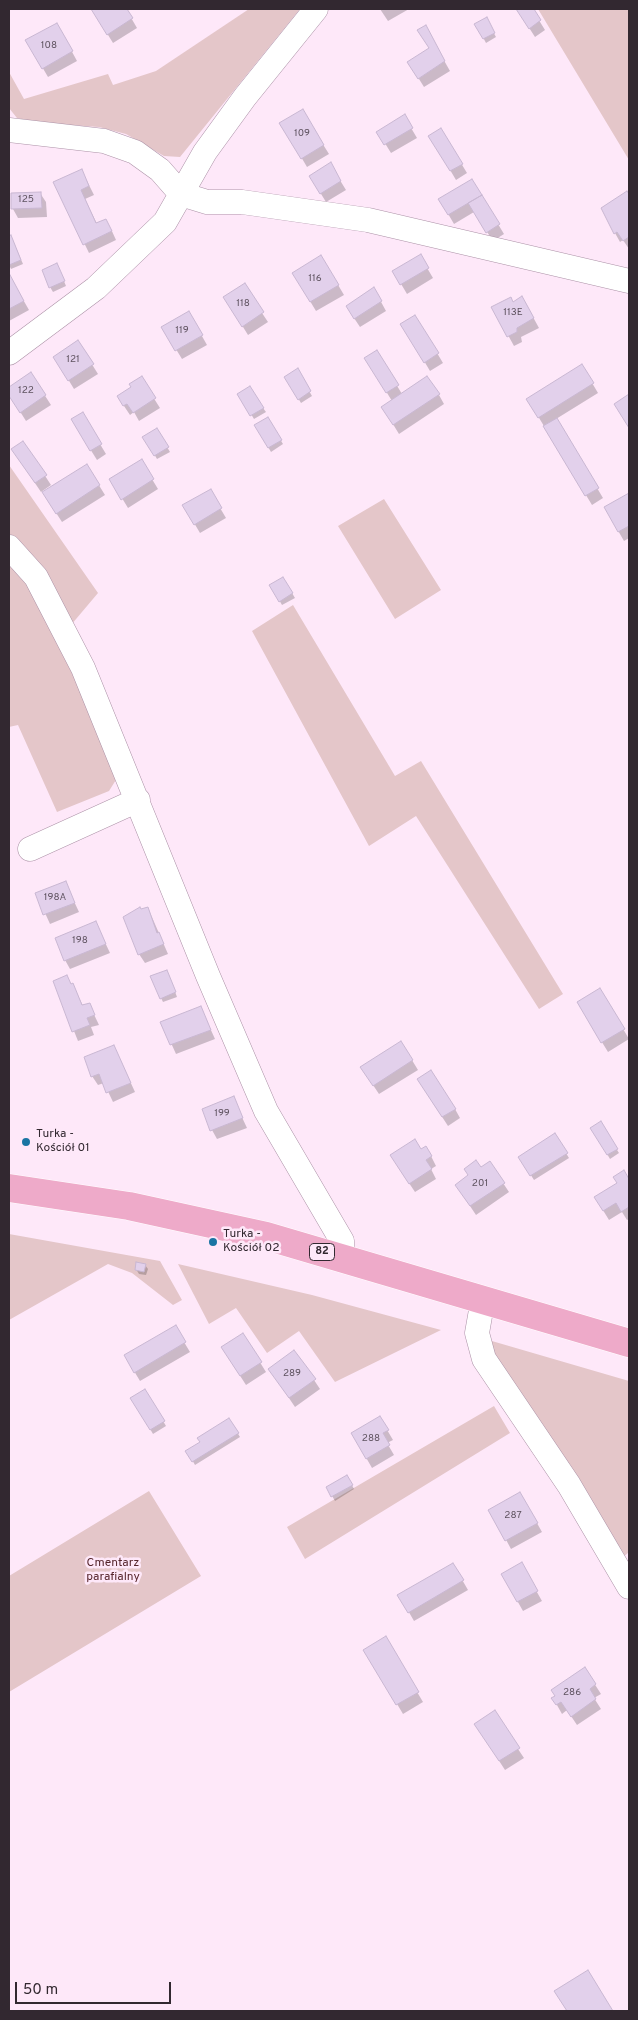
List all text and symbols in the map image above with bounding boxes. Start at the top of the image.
house number: 108 [41,40,57,52]
house number: 109 [294,128,310,140]
house number: 125 [18,194,34,206]
house number: 116 [308,273,322,285]
house number: 118 [236,298,250,310]
house number: 113E [503,307,523,319]
house number: 119 [175,325,189,337]
house number: 121 [66,354,80,366]
house number: 122 [18,385,34,397]
house number: 198A [44,892,66,904]
house number: 198 [72,935,88,947]
house number: 199 [214,1108,230,1120]
place label: Turka - Kościół 01 [36,1128,90,1156]
marker: Turka - Kościół 01 [20,1136,32,1148]
house number: 201 [472,1178,488,1190]
place label: Turka - Kościół 02 [223,1228,280,1256]
marker: Turka - Kościół 02 [207,1236,219,1248]
road number: 82 [310,1244,334,1260]
house number: 289 [283,1368,301,1380]
house number: 288 [362,1433,380,1445]
house number: 287 [504,1510,522,1522]
park label: Cmentarz parafialny [86,1557,140,1585]
house number: 286 [563,1687,581,1699]
scale bar [18,1972,174,2004]
text: 50 m [23,1981,58,2000]

